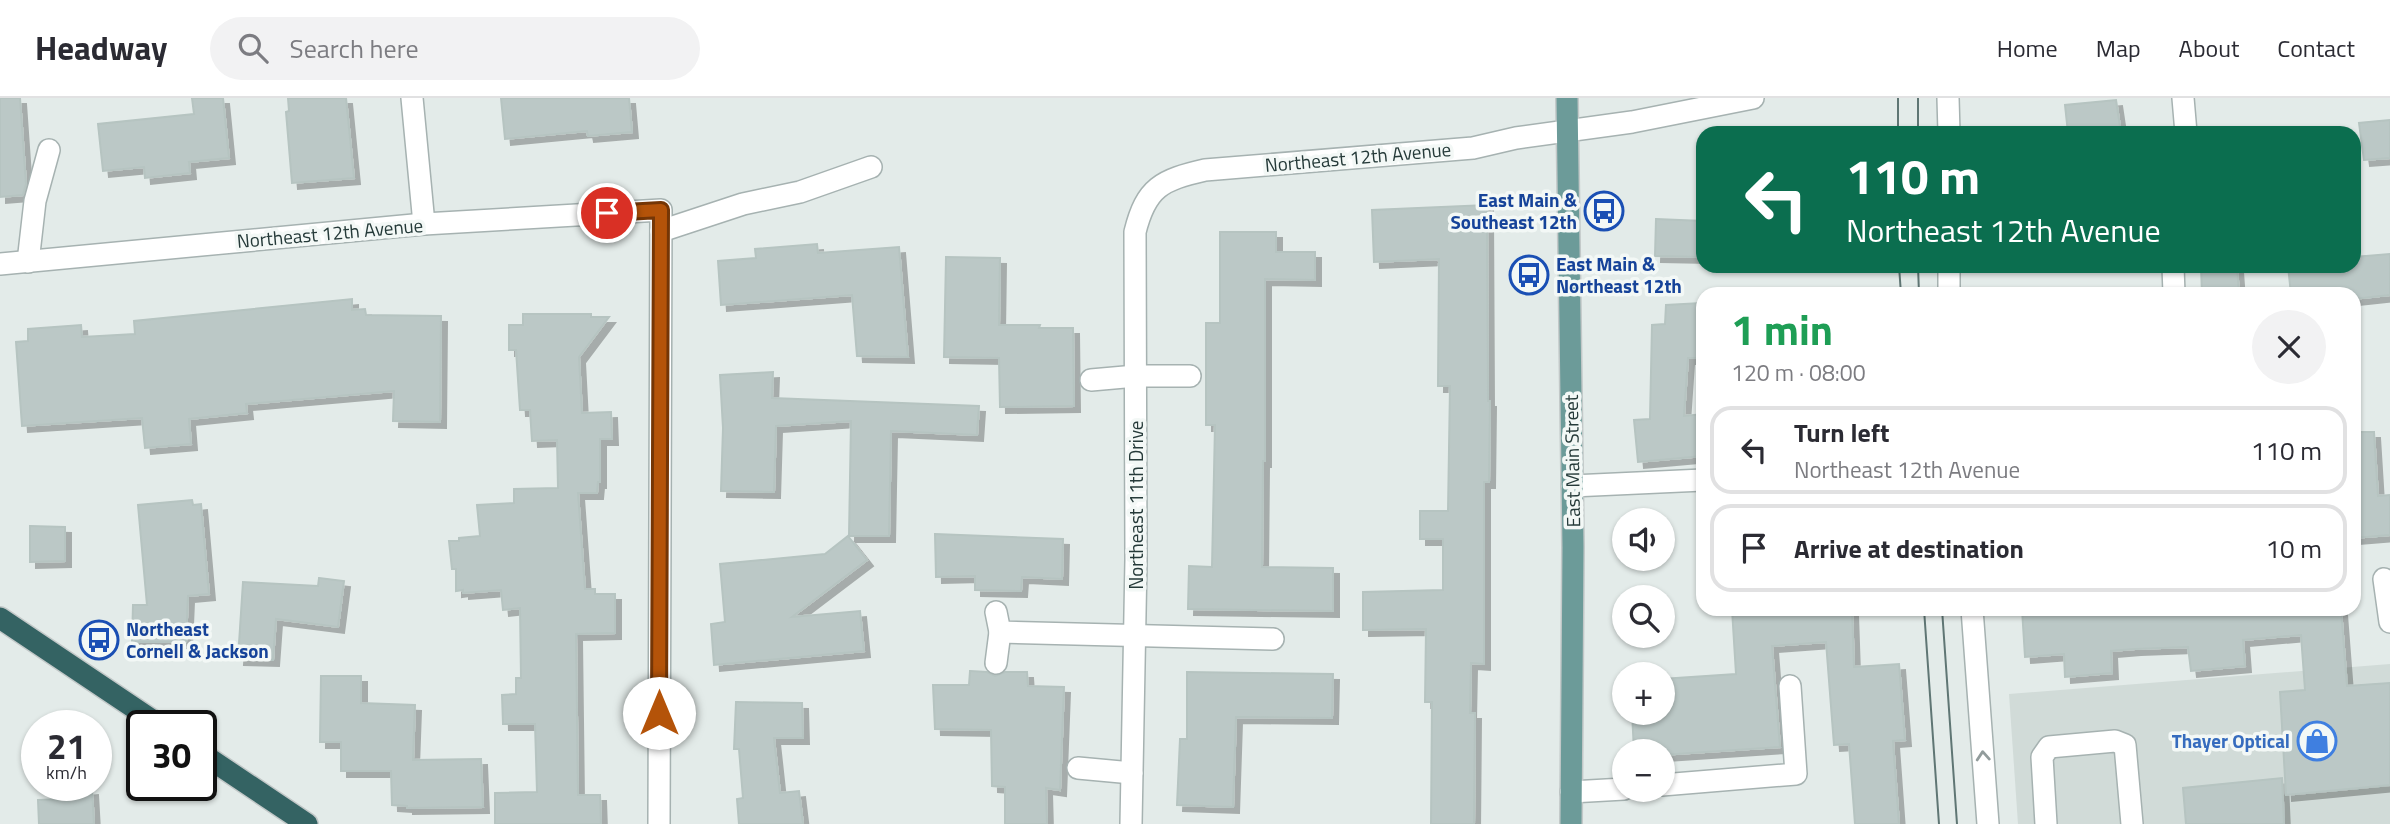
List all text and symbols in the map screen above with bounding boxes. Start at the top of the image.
search box [210,17,700,80]
text: Headway [35,23,168,73]
icon: search [234,29,272,67]
text: Search here [290,29,419,68]
text: Home [1997,30,2058,66]
text: Map [2096,30,2141,66]
text: About [2179,30,2239,66]
text: Contact [2277,30,2355,66]
street label: Northeast 12th Avenue [1264,134,1452,179]
text: 110 m [1846,138,1980,213]
icon: left [1731,154,1822,245]
pin [577,183,637,243]
place label: East Main & Southeast 12th [1450,185,1578,236]
bus stop icon: East Main & Southeast 12th [1583,190,1625,232]
icon: arrive [588,194,626,232]
text: Northeast 12th Avenue [1846,206,2161,254]
street label: Northeast 12th Avenue [236,210,424,255]
place label: East Main & Northeast 12th [1556,249,1682,300]
bus stop icon: East Main & Northeast 12th [1508,254,1550,296]
text: 1 min [1731,297,1833,361]
button: close [2252,310,2326,384]
text: 120 m · 08:00 [1731,355,1866,390]
street label: East Main Street [1556,394,1587,528]
text: Turn left [1794,413,1889,452]
street label: Northeast 11th Drive [1121,421,1150,589]
icon: left [1735,431,1773,469]
text: 110 m [2251,431,2322,470]
text: Northeast 12th Avenue [1794,452,2020,487]
map controls [1612,508,1675,802]
button: sound [1612,508,1675,571]
icon: arrive [1735,529,1773,567]
text: Arrive at destination [1794,529,2024,568]
text: 10 m [2265,529,2322,568]
button: search [1612,585,1675,648]
place label: Northeast Cornell & Jackson [126,614,269,665]
bus stop icon: Northeast Cornell & Jackson [78,619,120,661]
button: + [1612,662,1675,725]
position arrow [622,676,696,750]
speed limit sign: 30 [126,710,217,801]
text: 21 [47,719,86,773]
shop icon: Thayer Optical [2296,720,2338,762]
place label: Thayer Optical [2172,726,2290,755]
button: − [1612,739,1675,802]
one-way arrow [1976,750,1991,761]
text: km/h [46,759,87,786]

